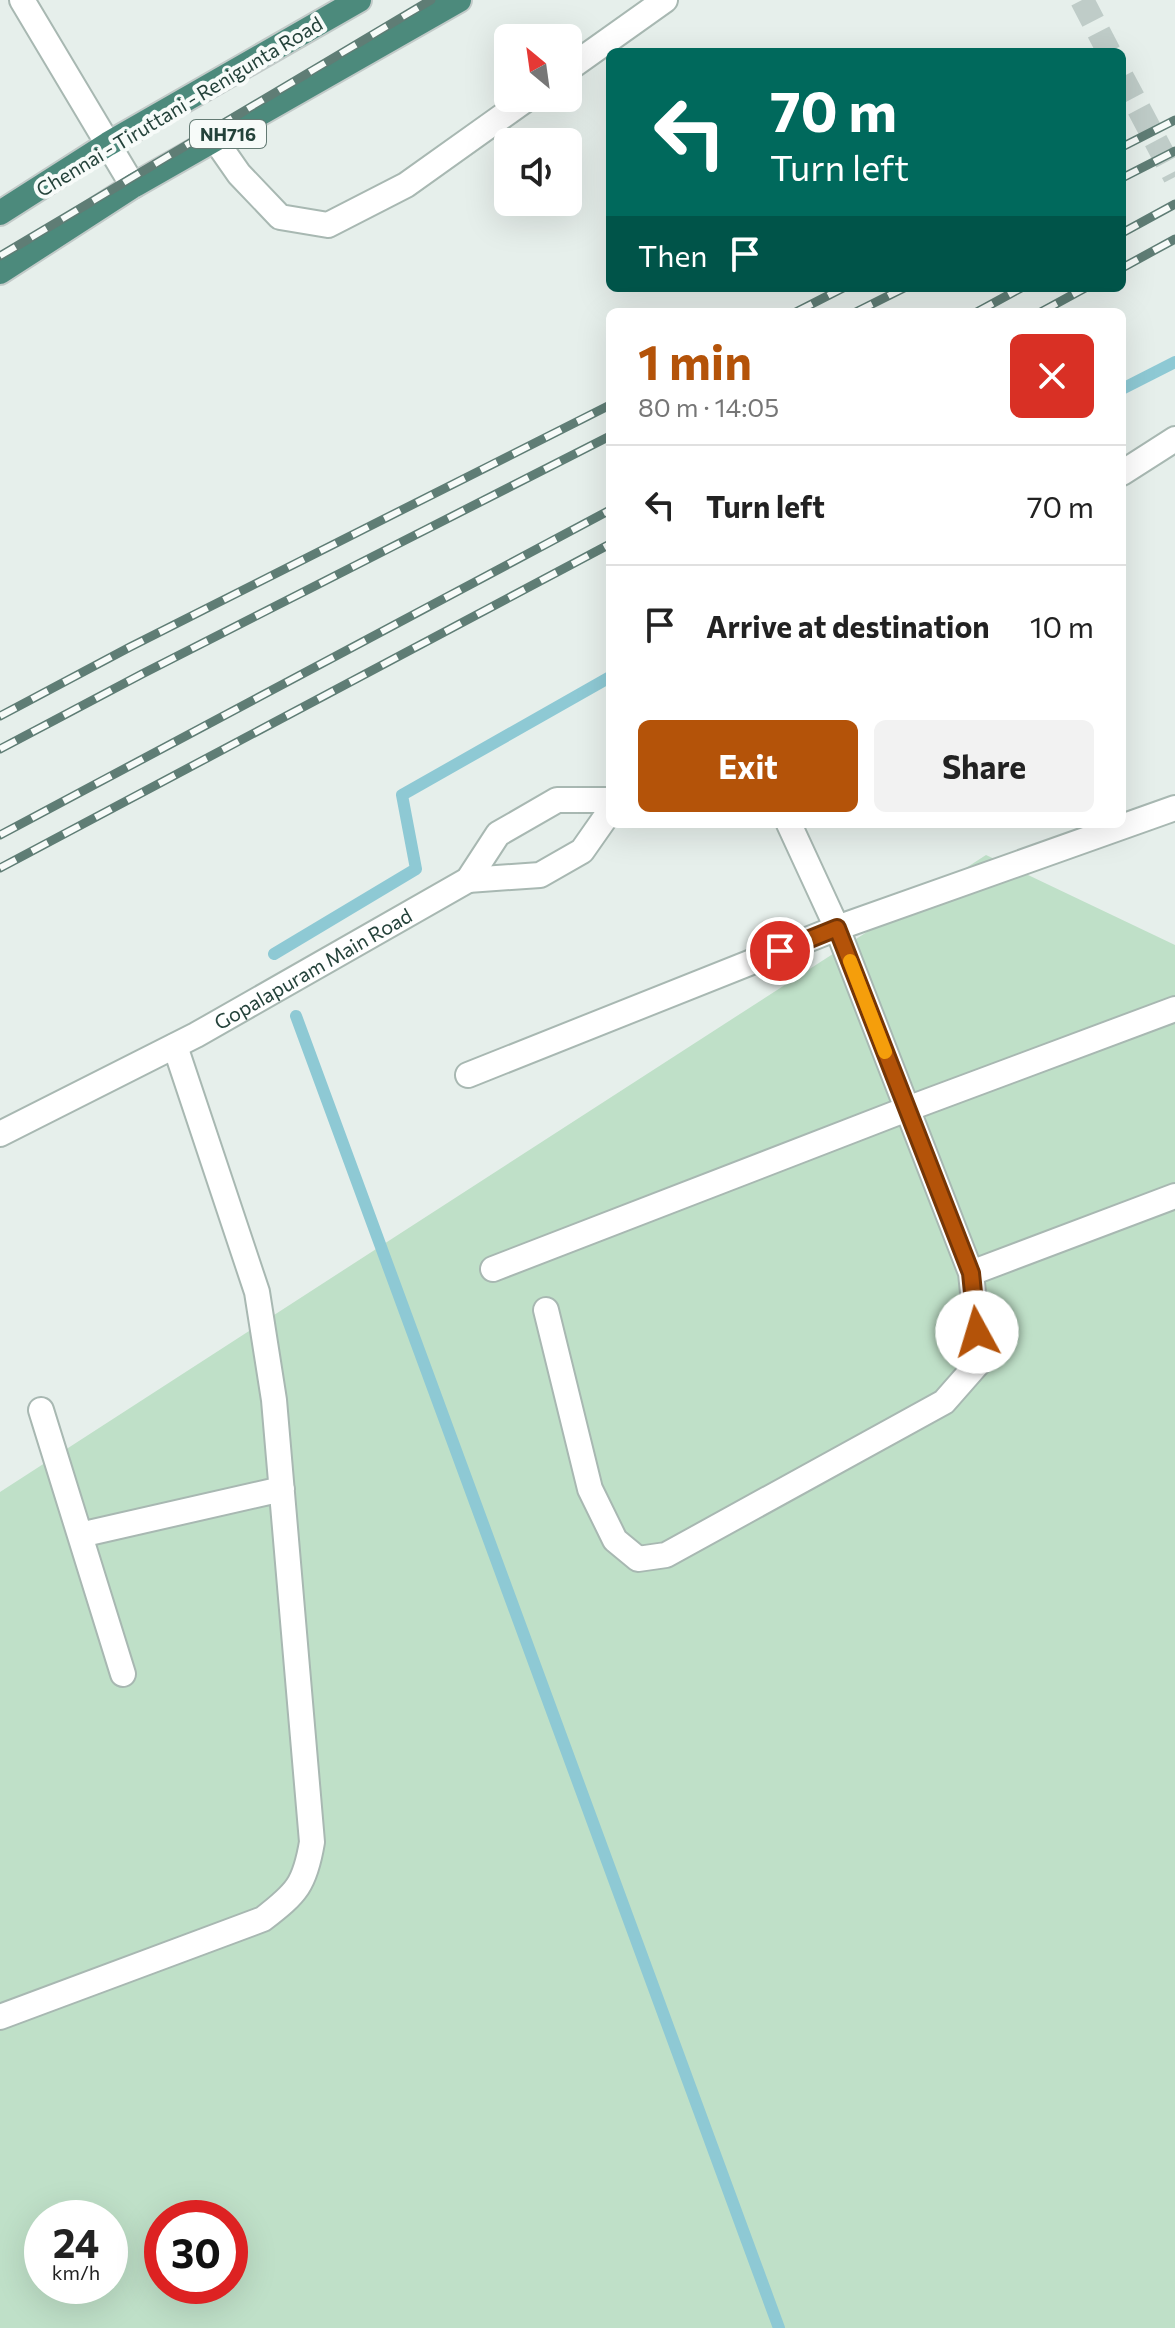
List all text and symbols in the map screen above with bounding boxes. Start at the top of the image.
street label: Chennai - Tiruttani - Renigunta Road [32,11,326,201]
north arrow [494,24,582,112]
map controls [494,24,582,216]
text: 70 m [770,75,897,144]
icon: left [638,80,742,184]
road number: NH716 [190,120,266,148]
button: sound [494,128,582,216]
text: Turn left [770,144,909,188]
icon: arrive [723,232,767,276]
text: Then [638,236,707,273]
text: 1 min [638,331,752,390]
button: close [1010,334,1094,418]
text: 80 m · 14:05 [638,391,779,422]
icon: left [638,483,682,527]
text: Turn left [706,487,825,524]
text: 70 m [1027,487,1094,524]
icon: arrive [638,603,682,647]
text: Arrive at destination [706,607,990,644]
text: 10 m [1030,607,1094,644]
button: Exit [638,720,858,812]
button: Share [874,720,1094,812]
street label: Gopalapuram Main Road [210,903,416,1034]
pin [746,917,814,985]
icon: arrive [758,929,802,973]
position arrow [935,1290,1019,1374]
speed limit sign: 30 [144,2200,248,2304]
text: 24 [53,2217,99,2266]
text: km/h [52,2260,100,2284]

